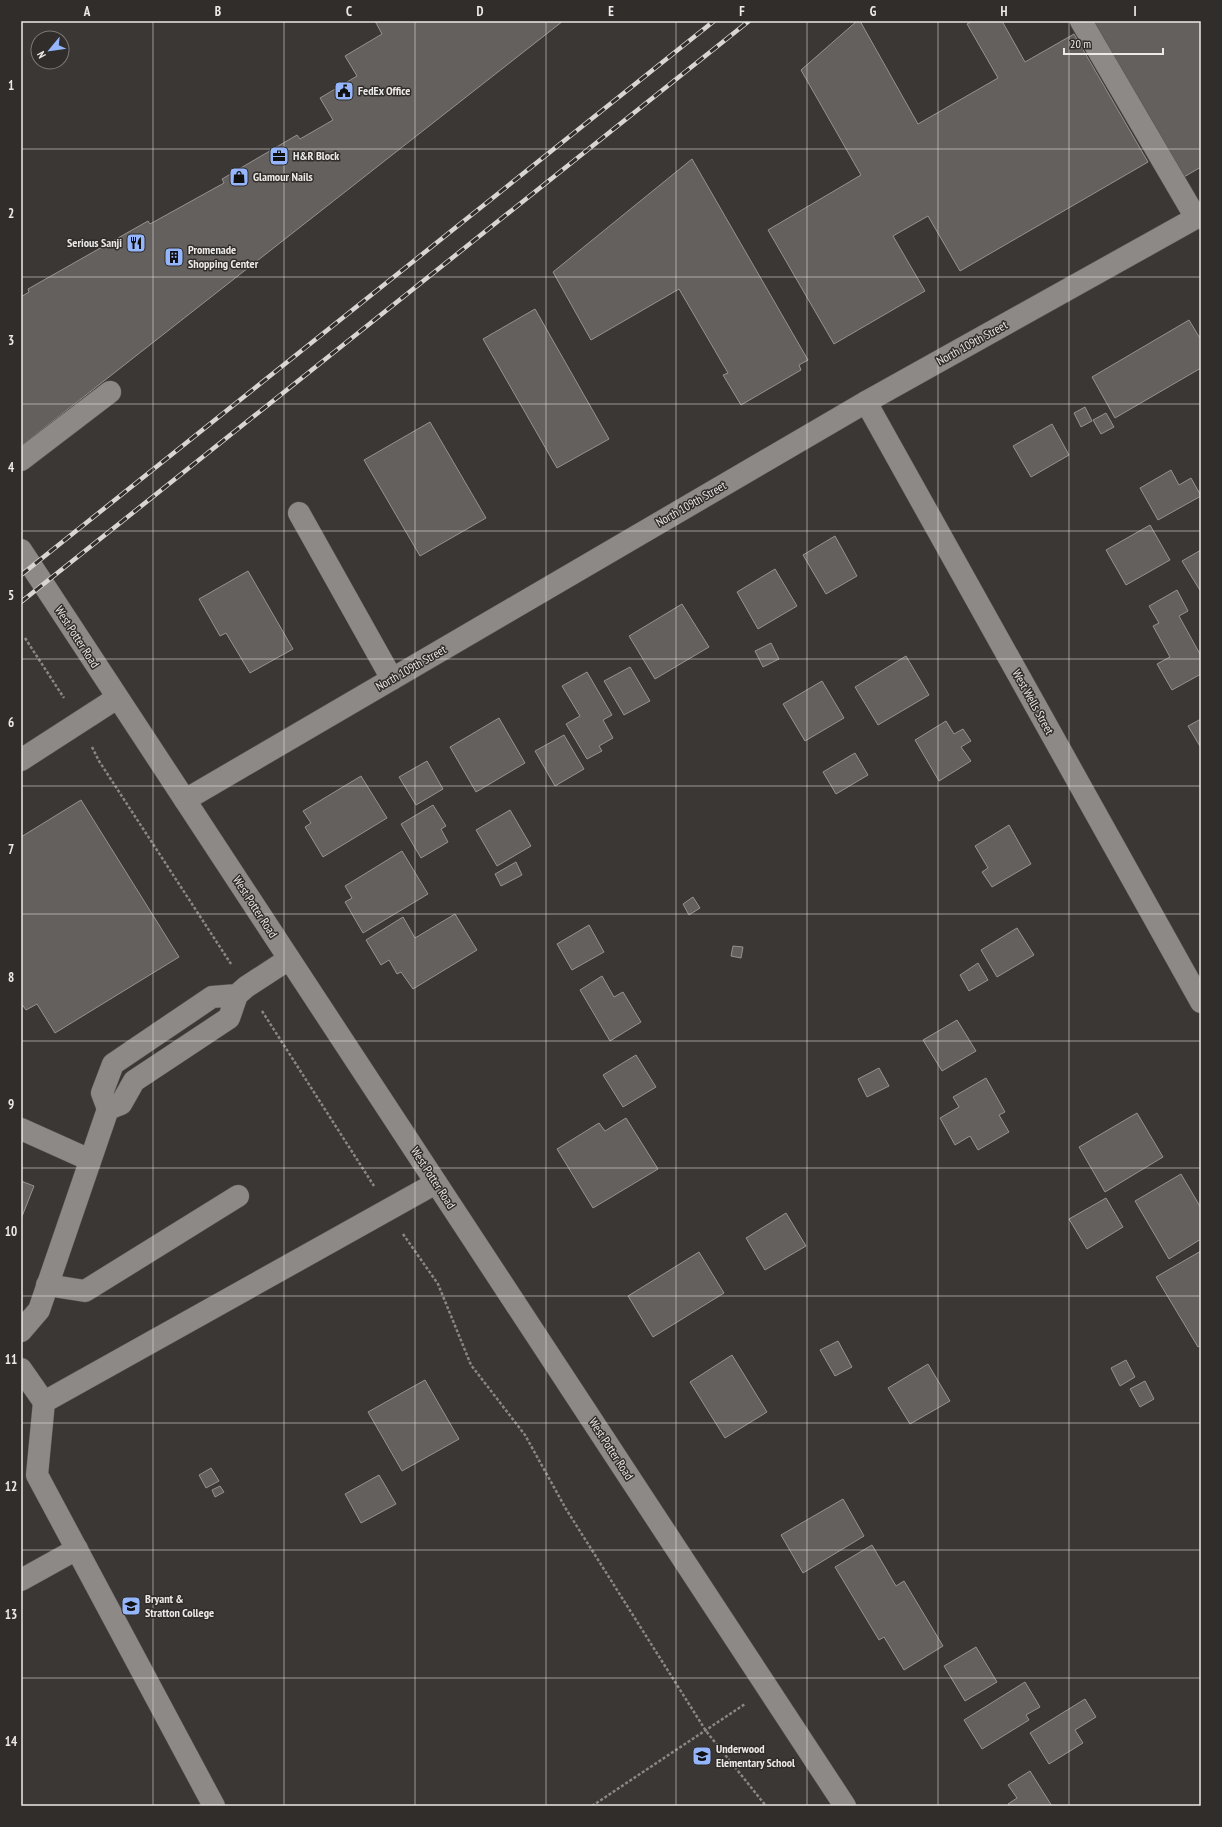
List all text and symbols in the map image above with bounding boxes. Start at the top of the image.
text: A [83,3,91,20]
text: B [215,3,221,20]
text: C [346,3,352,20]
text: D [477,3,484,20]
text: E [608,3,614,20]
text: F [739,3,745,20]
text: G [870,3,877,20]
text: H [1001,3,1008,20]
text: I [1133,3,1137,20]
north arrow [30,30,70,70]
scale bar [1064,30,1163,56]
text: 20 m [1070,36,1091,51]
text: N [34,49,49,61]
text: 1 [8,77,14,94]
public building icon: FedEx Office [333,80,355,102]
place label: FedEx Office [358,83,411,98]
office icon: H&R Block [268,145,290,167]
place label: H&R Block [293,148,339,163]
shop icon: Glamour Nails [228,166,250,188]
place label: Glamour Nails [253,169,313,184]
text: 2 [8,205,14,222]
restaurant icon: Serious Sanji [125,232,147,254]
place label: Serious Sanji [67,235,122,250]
place label: Promenade Shopping Center [188,242,259,271]
building icon: Promenade Shopping Center [163,246,185,268]
street label: North 109th Street [934,317,1010,368]
text: 3 [8,332,14,349]
text: 4 [8,459,15,476]
street label: North 109th Street [653,477,729,530]
text: 5 [8,587,14,604]
street label: West Potter Road [52,603,103,670]
street label: North 109th Street [373,641,449,694]
street label: West Wells Street [1009,667,1058,737]
text: 6 [8,714,14,731]
text: 7 [8,841,14,858]
street label: West Potter Road [230,873,281,940]
text: 8 [8,969,14,986]
text: 9 [8,1096,14,1113]
street label: West Potter Road [408,1144,459,1211]
text: 10 [5,1223,17,1240]
text: 11 [5,1351,17,1368]
street label: West Potter Road [586,1415,637,1482]
text: 12 [5,1478,17,1495]
place label: Bryant & Stratton College [145,1591,214,1620]
school or university icon: Bryant & Stratton College [120,1595,142,1617]
text: 13 [5,1606,17,1623]
text: 14 [5,1733,18,1750]
place label: Underwood Elementary School [716,1741,795,1770]
school or university icon: Underwood Elementary School [691,1745,713,1767]

